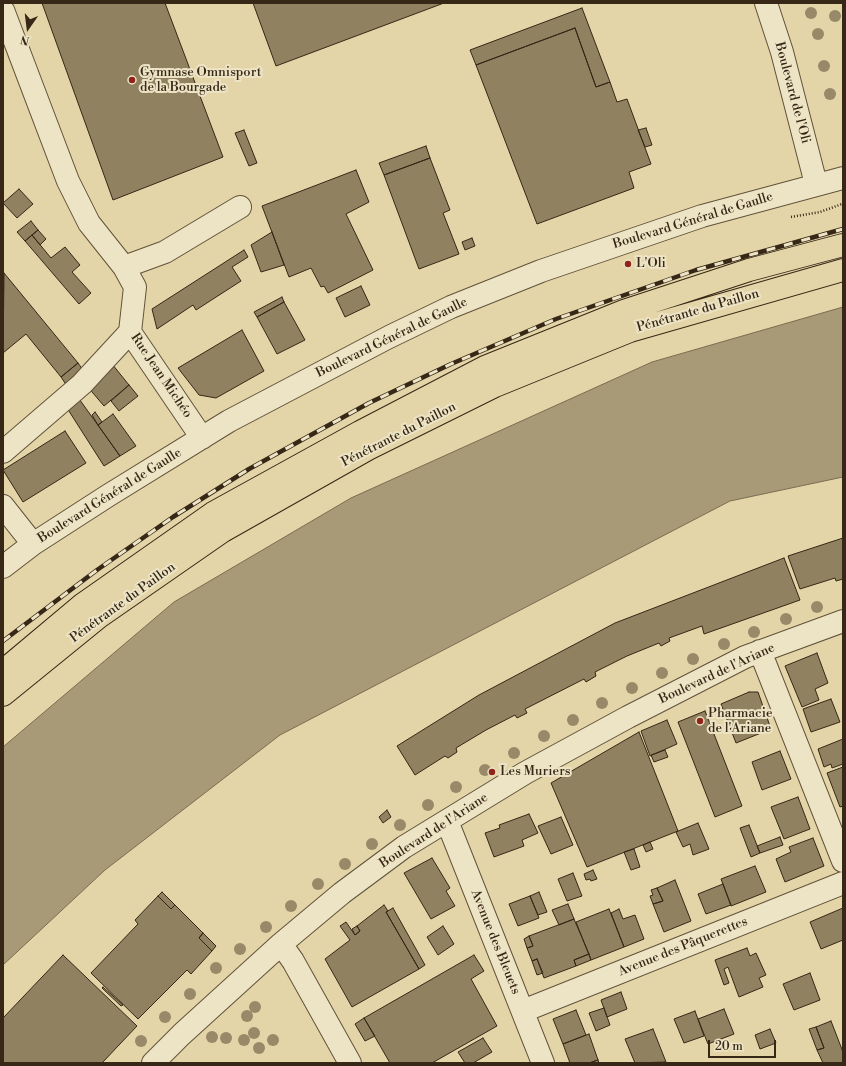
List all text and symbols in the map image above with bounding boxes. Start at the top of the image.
north arrow [8,8,48,48]
text: N [19,32,31,47]
street label: Boulevard de l'Oli [771,41,813,145]
place label: Gymnase Omnisport de la Bourgade [140,65,261,96]
marker: Gymnase Omnisport de la Bourgade [127,75,137,85]
street label: Boulevard Général de Gaulle [611,189,775,253]
place label: L'Oli [636,256,666,272]
marker: L'Oli [623,259,633,269]
street label: Pénétrante du Paillon [635,286,761,336]
street label: Boulevard Général de Gaulle [314,295,470,381]
street label: Rue Jean Michéo [127,331,195,421]
street label: Pénétrante du Paillon [339,399,459,471]
street label: Boulevard Général de Gaulle [35,445,185,547]
street label: Pénétrante du Paillon [67,560,179,646]
street label: Boulevard de l'Ariane [657,640,777,708]
place label: Pharmacie de l'Ariane [708,706,772,737]
marker: Pharmacie de l'Ariane [695,716,705,726]
place label: Les Muriers [500,764,570,780]
marker: Les Muriers [487,767,497,777]
street label: Boulevard de l'Ariane [377,790,491,872]
street label: Avenue des Bleuets [467,887,523,997]
street label: Avenue des Pâquerettes [616,914,750,980]
scale bar [710,1032,778,1058]
text: 20 m [715,1039,743,1054]

